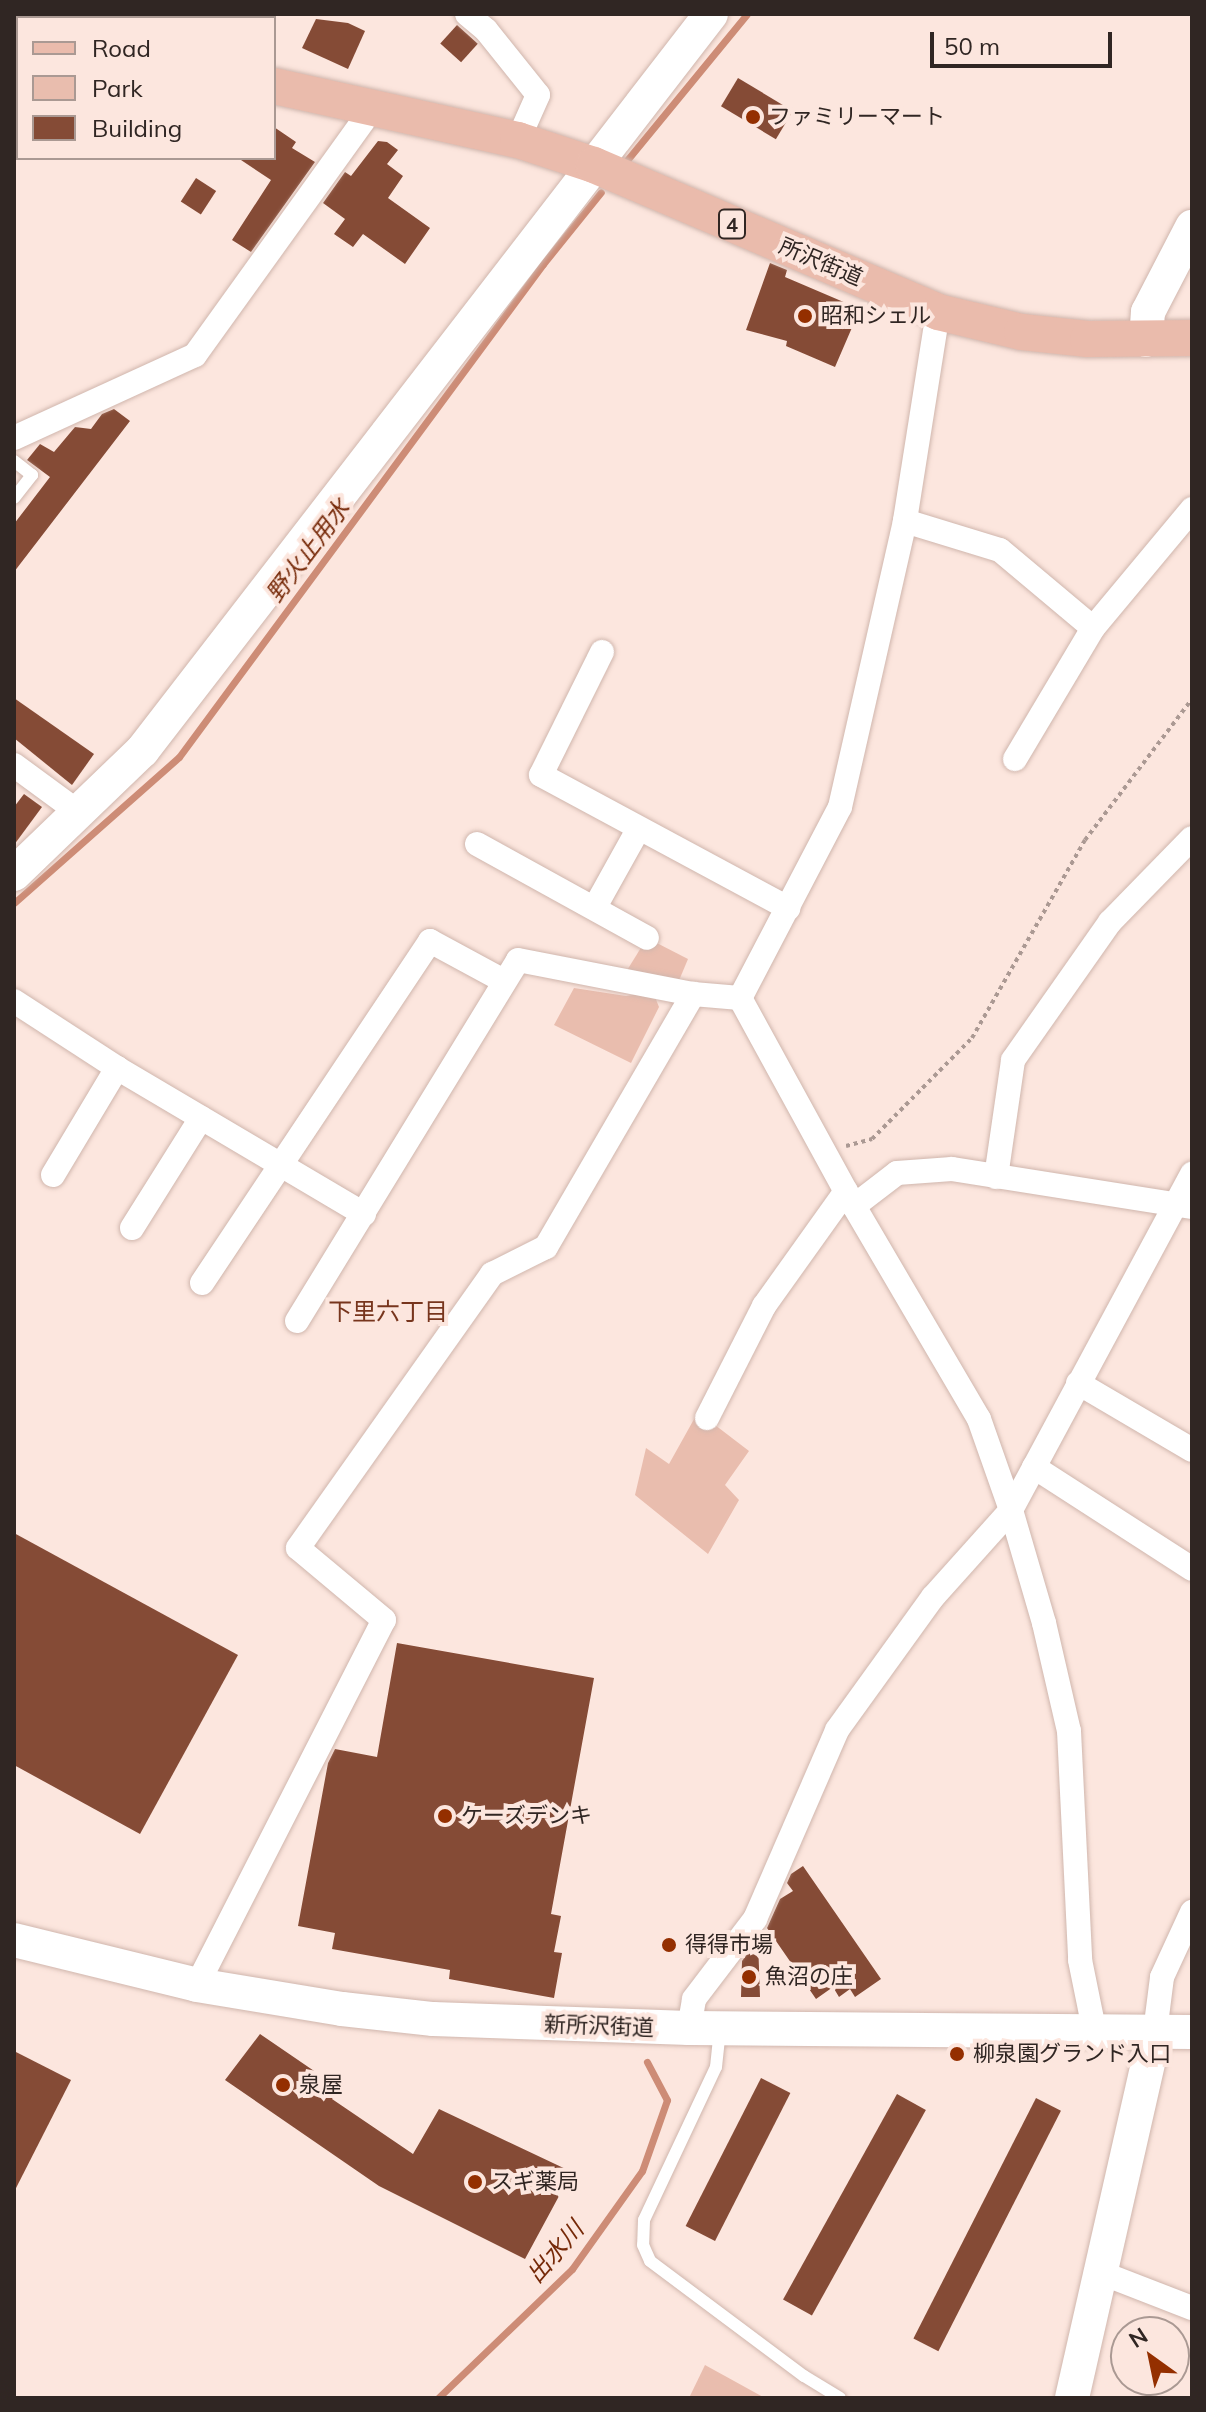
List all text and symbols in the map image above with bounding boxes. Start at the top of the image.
legend [16,16,276,160]
scale bar [934,16,1116,66]
text: 50 m [944,31,1000,61]
text: Road [92,33,151,63]
text: Park [92,73,143,103]
place label: ファミリーマート [769,104,945,130]
marker: ファミリーマート [744,108,762,126]
text: Building [92,113,182,143]
road number: 4 [718,208,746,240]
street label: 所沢街道 [775,233,867,291]
place label: 昭和シェル [821,303,931,329]
marker: 昭和シェル [796,307,814,325]
water label: 野火止用水 [260,494,356,608]
district label: 下里六丁目 [328,1298,448,1326]
place label: ケーズデンキ [461,1803,593,1829]
marker: ケーズデンキ [436,1807,454,1825]
place label: 得得市場 [685,1932,773,1958]
marker: 得得市場 [660,1936,678,1954]
place label: 魚沼の庄 [765,1964,853,1990]
marker: 魚沼の庄 [740,1968,758,1986]
street label: 新所沢街道 [544,2011,654,2041]
place label: 柳泉園グランド入口 [973,2041,1171,2067]
marker: 柳泉園グランド入口 [948,2045,966,2063]
place label: 泉屋 [299,2072,343,2098]
marker: 泉屋 [274,2076,292,2094]
place label: スギ薬局 [491,2169,579,2195]
marker: スギ薬局 [466,2173,484,2191]
water label: 出水川 [521,2215,589,2289]
north arrow [1110,2316,1190,2396]
text: N [1123,2321,1153,2354]

